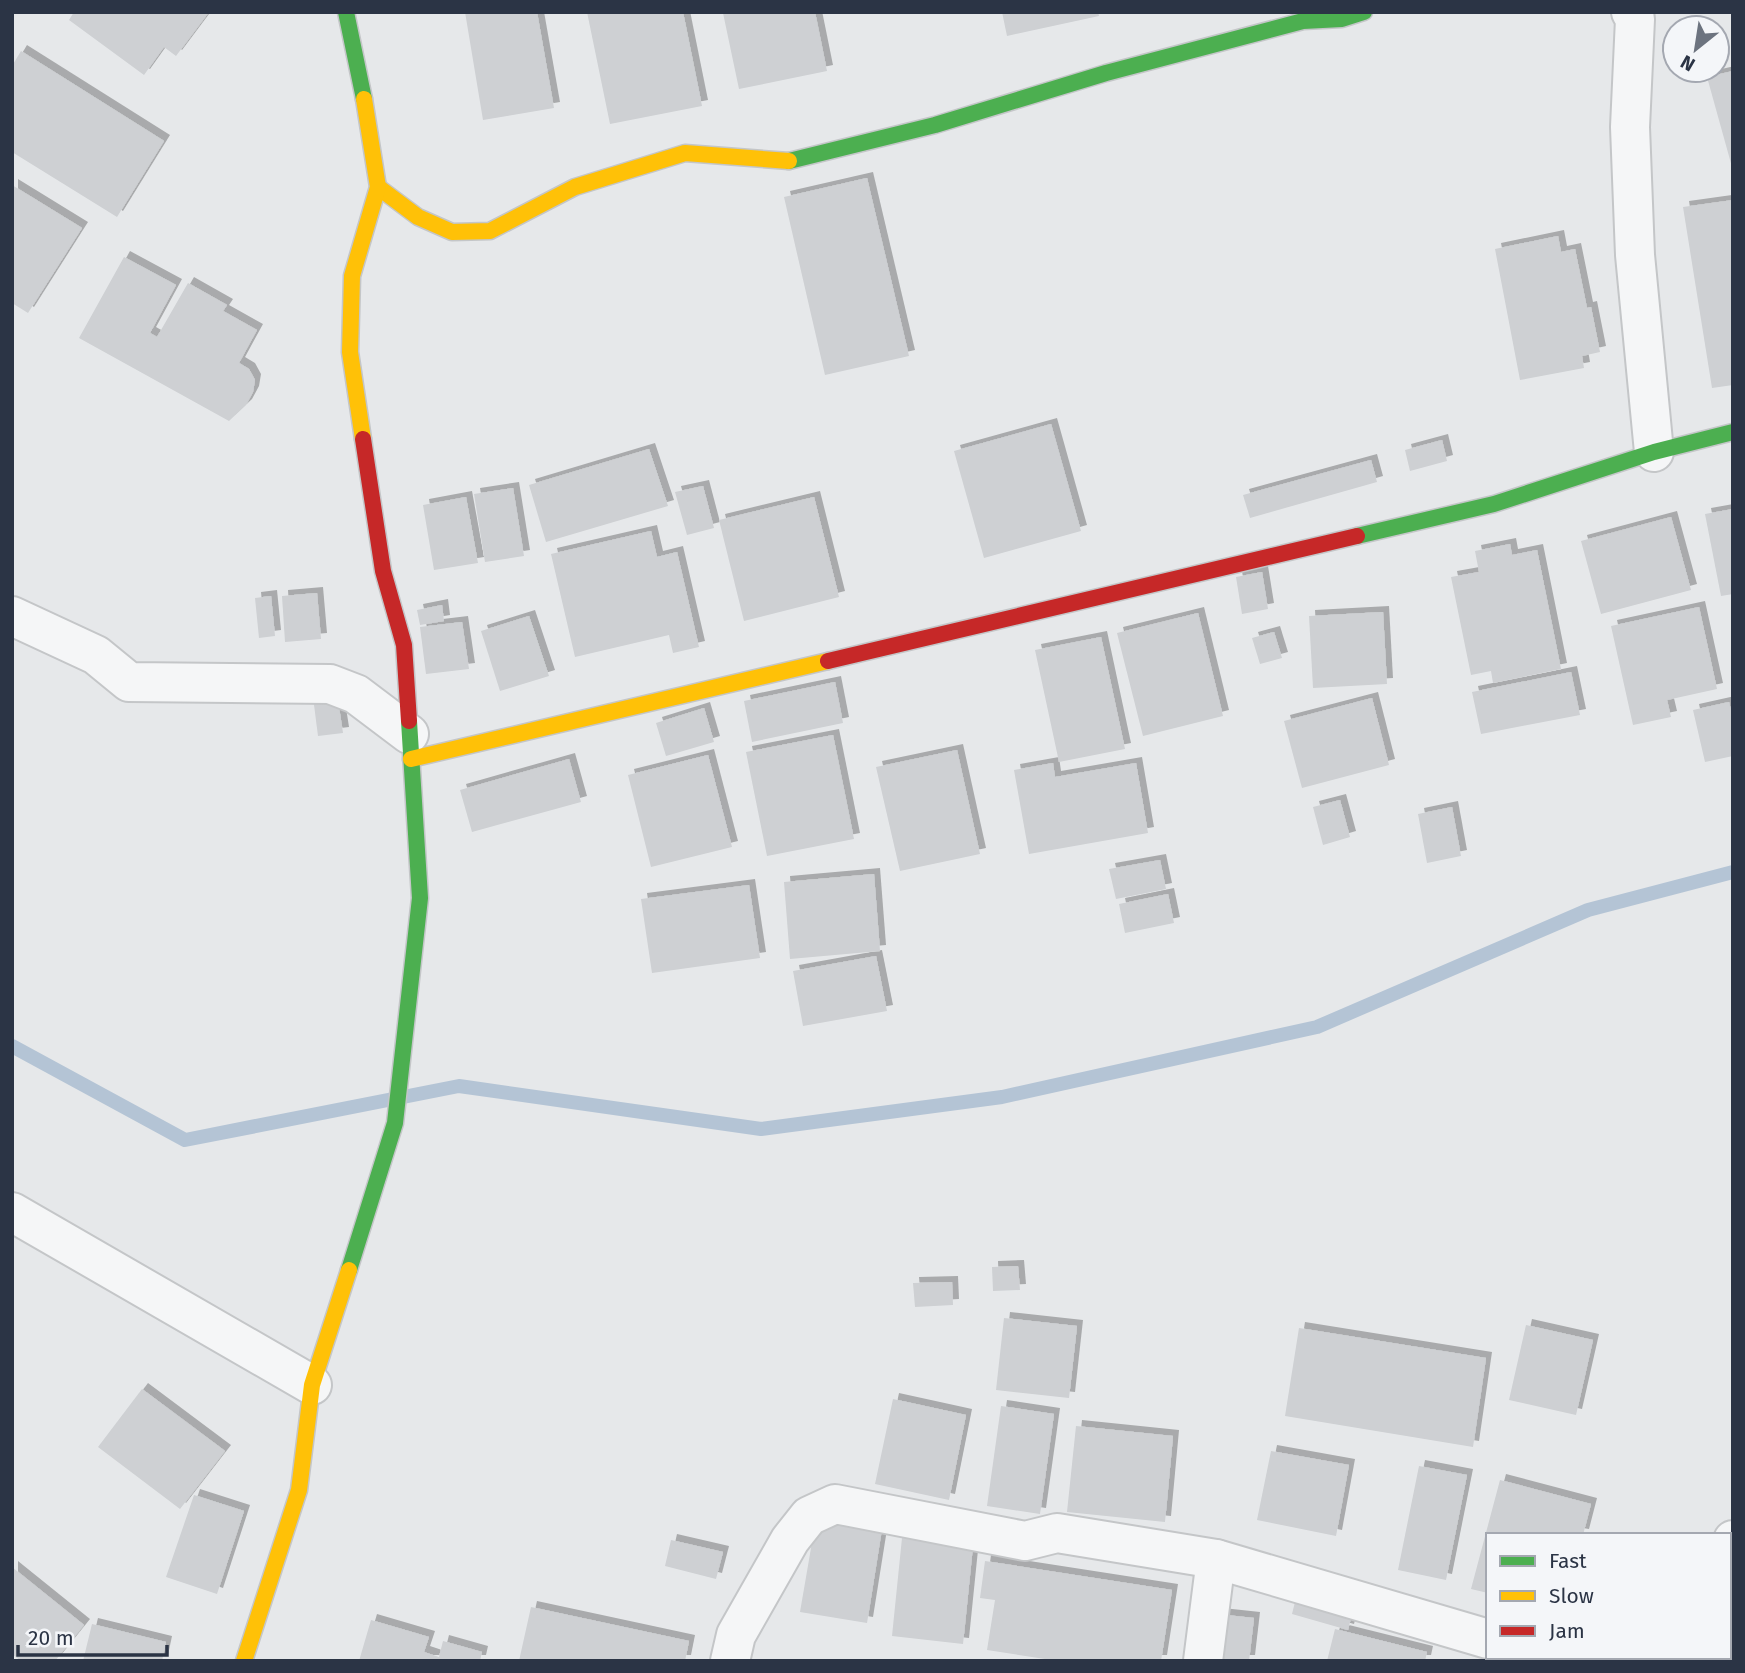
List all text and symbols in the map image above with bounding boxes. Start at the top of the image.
north arrow [1661,14,1731,84]
text: N [1677,50,1699,76]
legend [1486,1533,1731,1659]
text: Fast [1549,1548,1587,1574]
text: Slow [1549,1583,1594,1609]
scale bar [18,1614,166,1658]
text: Jam [1549,1618,1585,1644]
text: 20 m [28,1625,74,1651]

